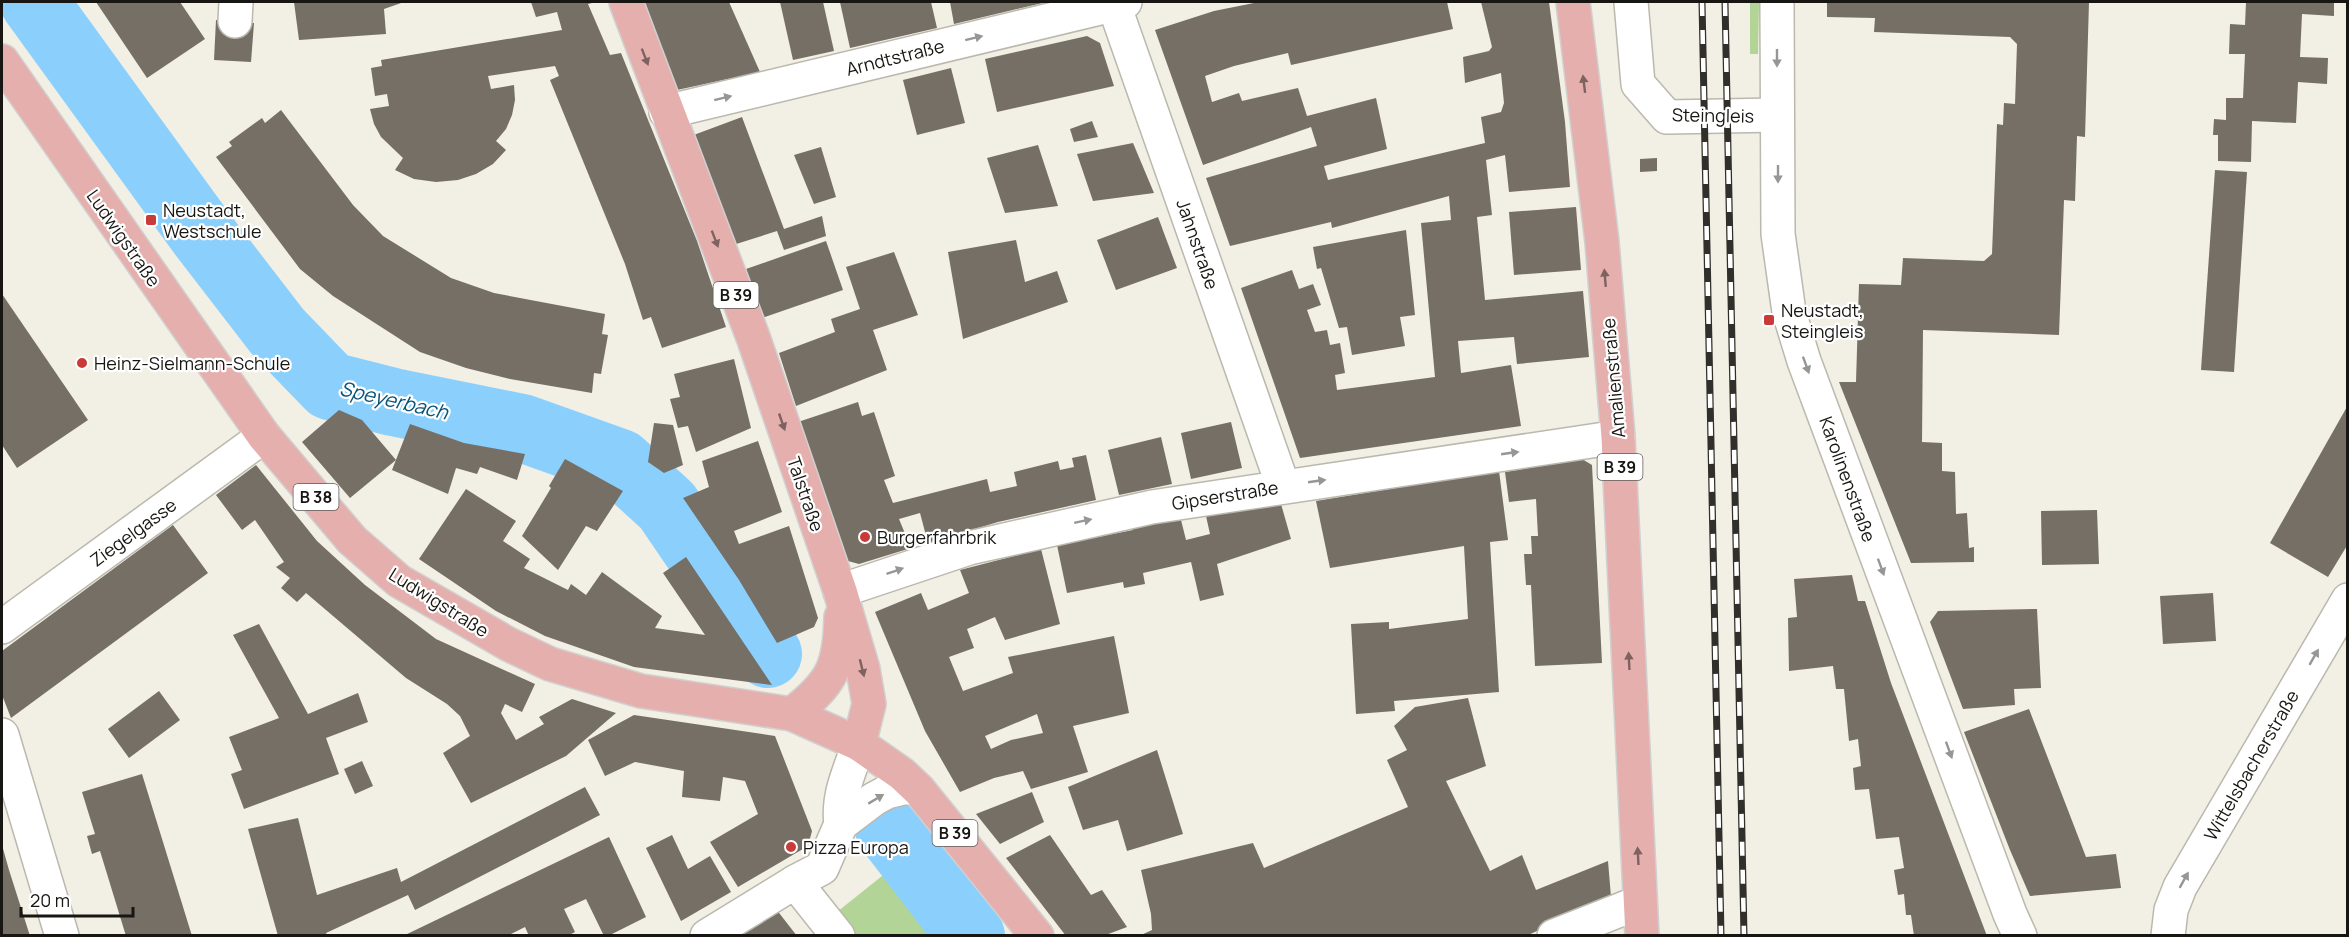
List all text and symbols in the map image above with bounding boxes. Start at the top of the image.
one-way arrow [964,32,983,42]
street label: Arndtstraße [843,33,947,81]
one-way arrow [640,48,650,66]
one-way arrow [1772,49,1782,68]
one-way arrow [1579,75,1588,94]
one-way arrow [714,93,732,103]
street label: Steingleis [1672,102,1754,128]
one-way arrow [1773,164,1782,183]
street label: Ludwigstraße [82,185,166,291]
street label: Jahnstraße [1171,196,1225,292]
place label: Neustadt, Westschule [163,198,261,243]
marker: Neustadt, Westschule [144,213,158,227]
one-way arrow [710,230,720,248]
one-way arrow [1600,269,1610,288]
road number: B 39 [714,282,758,308]
place label: Neustadt, Steingleis [1781,298,1864,343]
marker: Neustadt, Steingleis [1762,313,1776,327]
street label: Amalienstraße [1596,317,1630,439]
place label: Heinz-Sielmann-Schule [94,351,290,375]
marker: Heinz-Sielmann-Schule [75,356,89,370]
one-way arrow [1802,356,1811,374]
water label: Speyerbach [337,374,452,426]
one-way arrow [777,413,787,431]
street label: Karolinenstraße [1814,413,1882,545]
one-way arrow [1500,448,1519,457]
street label: Talstraße [782,453,830,535]
road number: B 39 [1598,454,1642,480]
street label: Gipserstraße [1170,475,1280,515]
one-way arrow [1308,477,1327,486]
road number: B 38 [294,484,338,510]
street label: Ziegelgasse [85,493,181,571]
one-way arrow [1074,516,1093,525]
place label: Burgerfahrbrik [877,525,997,549]
marker: Burgerfahrbrik [858,530,872,544]
one-way arrow [1877,559,1887,577]
street label: Ludwigstraße [385,562,493,642]
one-way arrow [886,566,904,576]
one-way arrow [2309,648,2319,665]
one-way arrow [1624,652,1633,671]
one-way arrow [858,659,868,677]
street label: Wittelsbacherstraße [2198,685,2304,845]
one-way arrow [1945,741,1955,759]
one-way arrow [868,794,885,804]
road number: B 39 [932,820,978,846]
place label: Pizza Europa [803,835,909,859]
marker: Pizza Europa [784,840,798,854]
one-way arrow [1633,847,1642,866]
one-way arrow [2179,871,2189,888]
scale bar [21,880,134,918]
text: 20 m [30,888,70,912]

